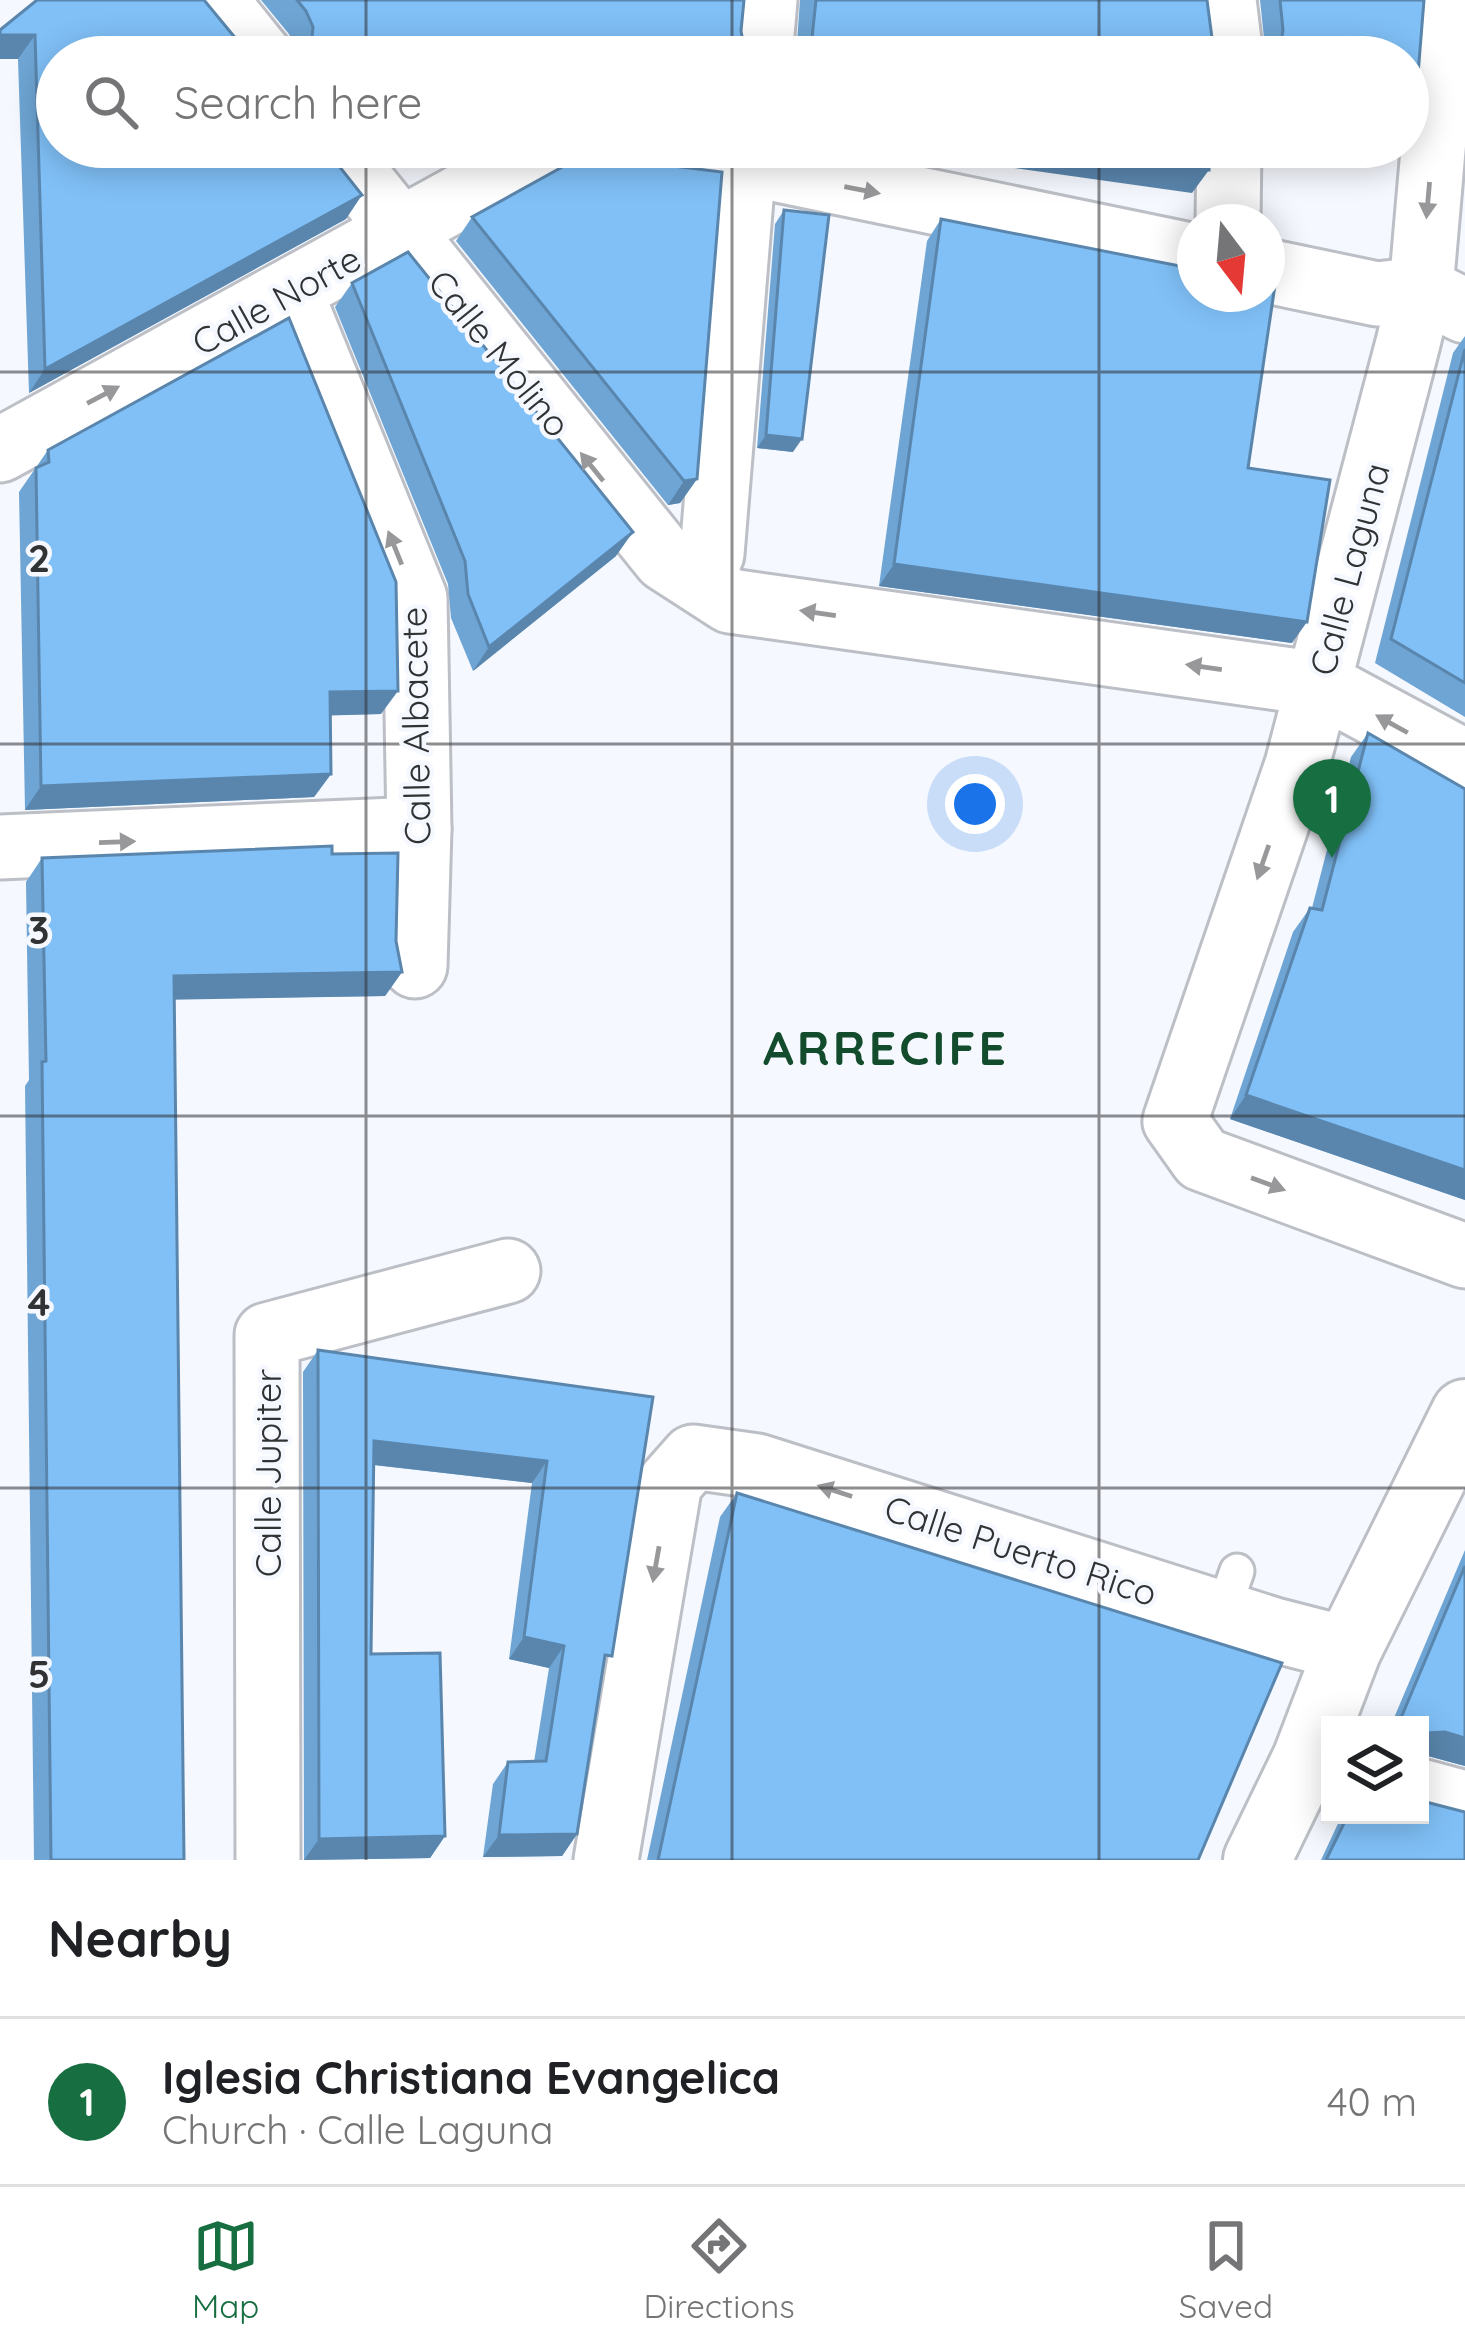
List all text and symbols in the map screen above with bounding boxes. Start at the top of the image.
search box [36,36,1429,168]
icon: search [78,69,144,135]
text: Search here [174,74,422,130]
one-way arrow [843,181,881,200]
one-way arrow [1419,182,1438,219]
north arrow [1177,204,1285,312]
street label: Calle Norte [184,235,368,365]
street label: Calle Molino [419,260,581,446]
one-way arrow [85,385,120,406]
one-way arrow [580,452,605,483]
street label: Calle Laguna [1299,458,1399,680]
one-way arrow [385,529,404,565]
text: 2 [28,533,50,582]
one-way arrow [799,603,836,622]
street label: Calle Albacete [390,607,440,845]
one-way arrow [1185,657,1222,676]
one-way arrow [1375,714,1410,735]
pin: 1 [1293,759,1371,858]
your location [945,774,1005,834]
one-way arrow [99,832,137,851]
one-way arrow [1253,845,1271,881]
text: 3 [29,905,49,954]
district label: ARRECIFE [763,1017,1009,1077]
one-way arrow [1250,1175,1286,1194]
text: 4 [28,1277,50,1326]
street label: Calle Jupiter [245,1369,290,1577]
one-way arrow [817,1480,853,1499]
street label: Calle Puerto Rico [879,1485,1163,1615]
one-way arrow [646,1546,665,1583]
text: 5 [28,1649,50,1698]
map controls [1321,1716,1429,1824]
button: layers [1321,1716,1429,1824]
text: Nearby [48,1906,232,1970]
text: Iglesia Christiana Evangelica [162,2049,780,2105]
text: 1 [79,2077,95,2126]
text: 40 m [1327,2077,1417,2126]
text: Church · Calle Laguna [162,2105,553,2154]
tab: Map [192,2213,259,2326]
tab: Directions [643,2213,795,2326]
tab: Saved [1179,2213,1273,2326]

